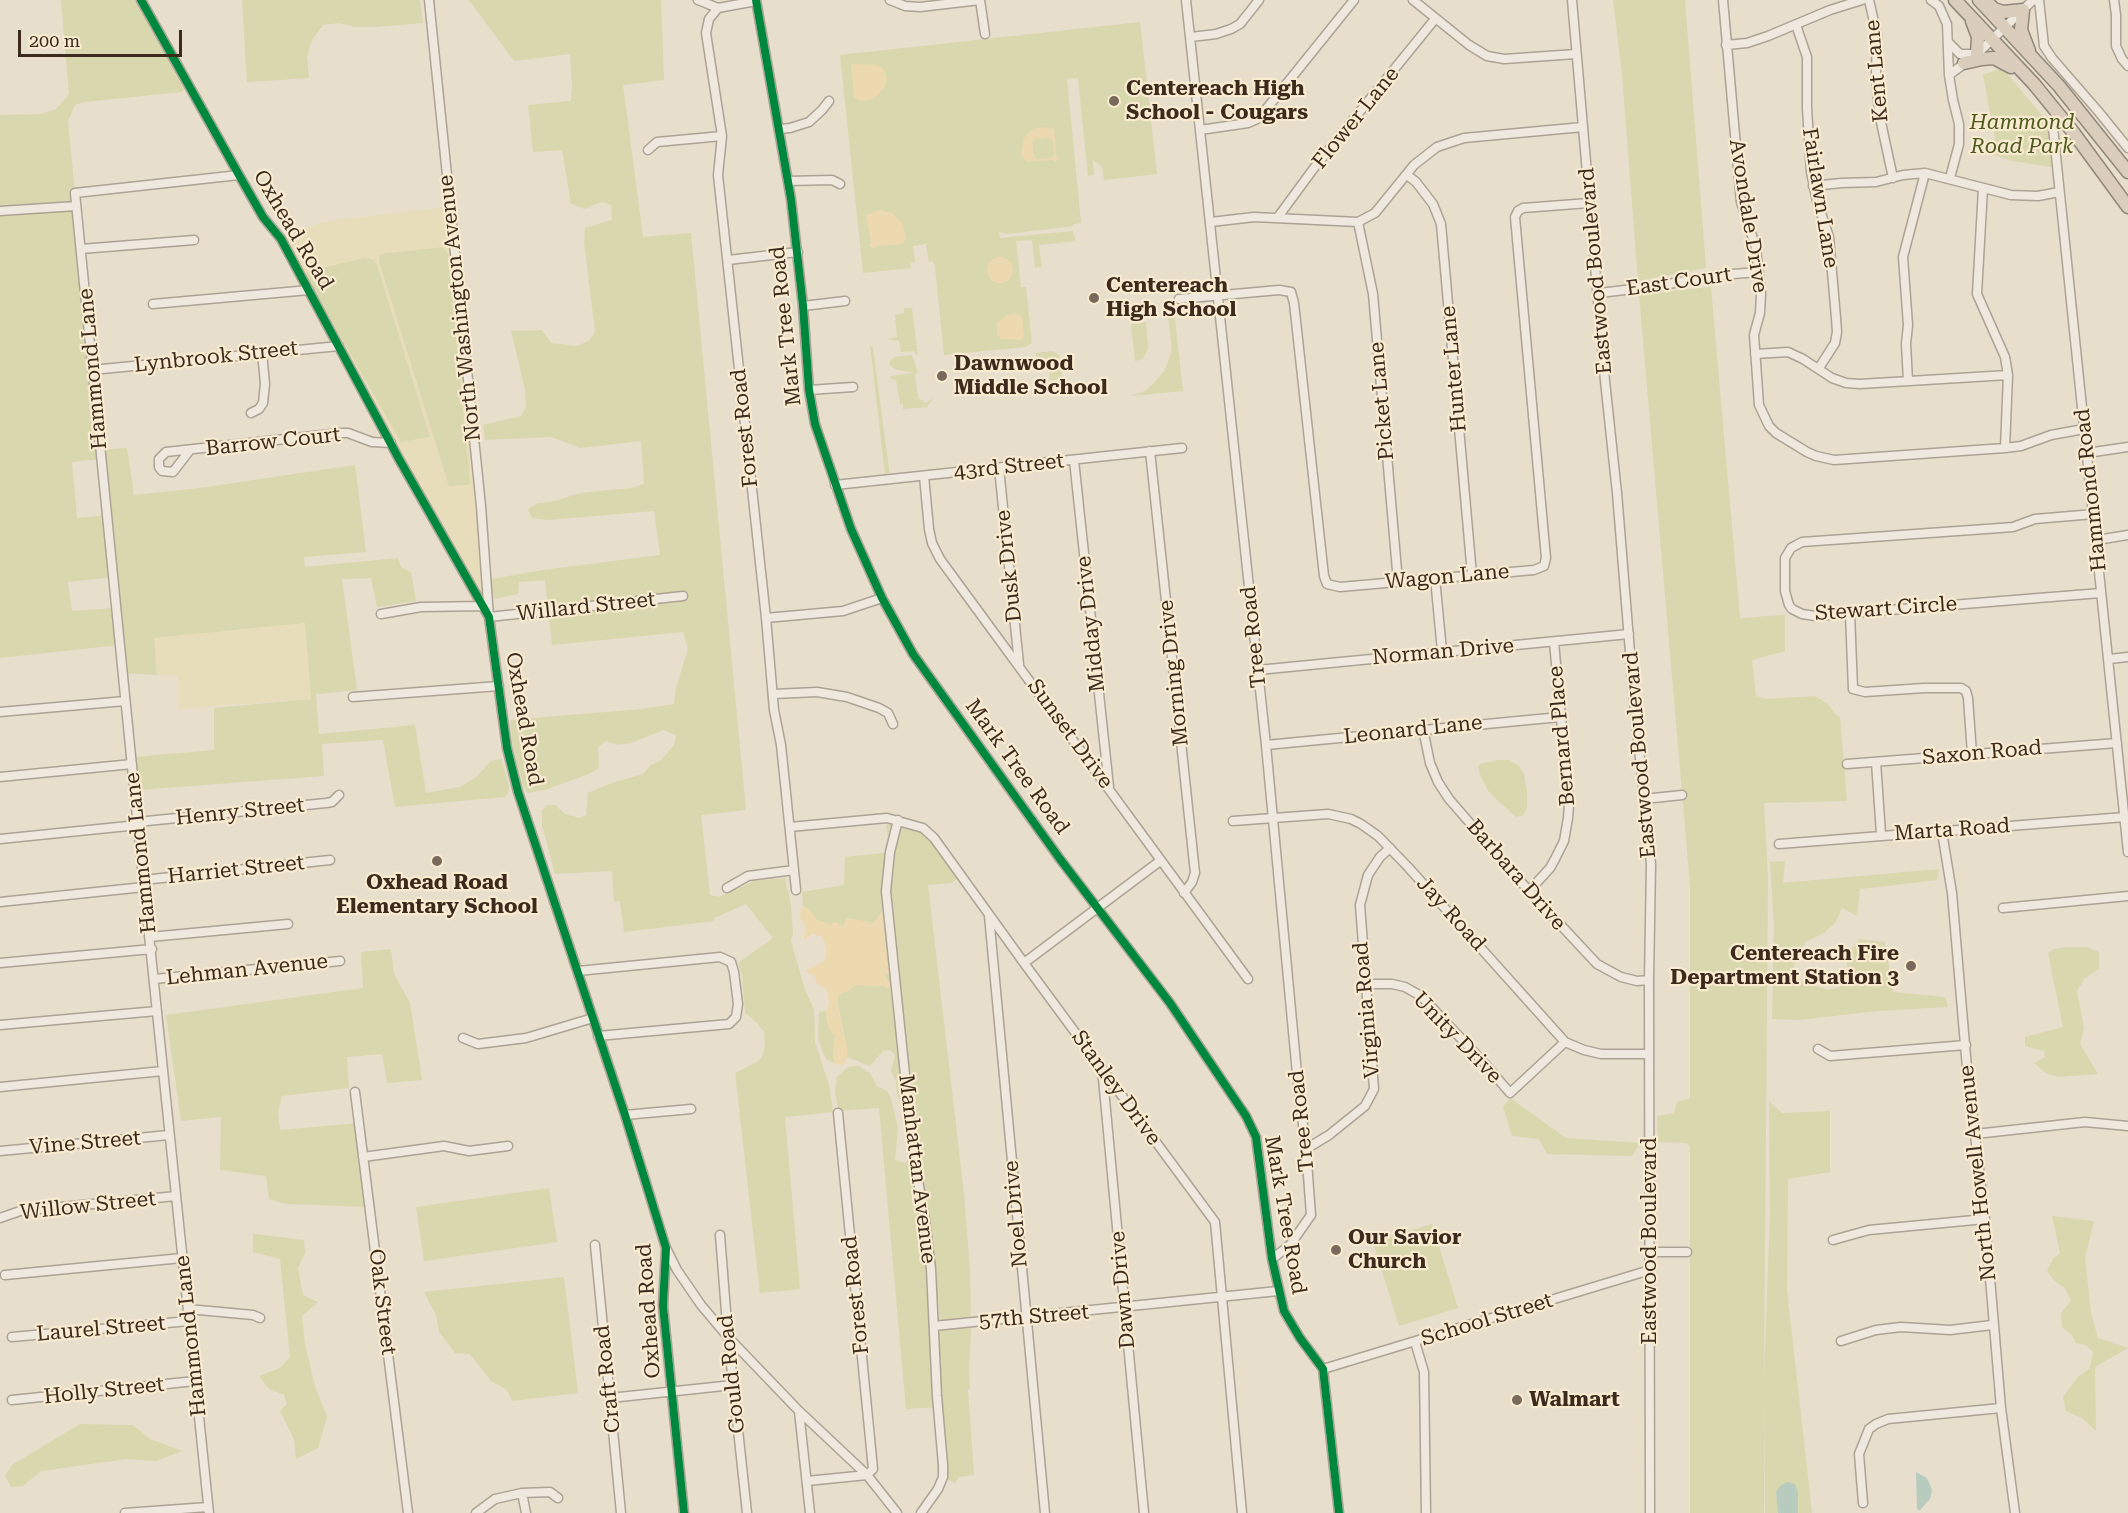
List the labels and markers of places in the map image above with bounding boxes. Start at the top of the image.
place label: Centereach High School - Cougars [1126,76,1308,126]
marker: Centereach High School - Cougars [1107,94,1121,108]
place label: Centereach High School [1106,273,1236,323]
marker: Centereach High School [1087,291,1101,305]
place label: Dawnwood Middle School [954,351,1108,401]
marker: Dawnwood Middle School [935,369,949,383]
marker: Oxhead Road Elementary School [430,854,444,868]
place label: Oxhead Road Elementary School [336,870,538,920]
place label: Centereach Fire Department Station 3 [1670,941,1899,991]
marker: Centereach Fire Department Station 3 [1904,959,1918,973]
place label: Our Savior Church [1348,1225,1461,1275]
marker: Our Savior Church [1329,1243,1343,1257]
place label: Walmart [1529,1387,1620,1413]
marker: Walmart [1510,1393,1524,1407]

